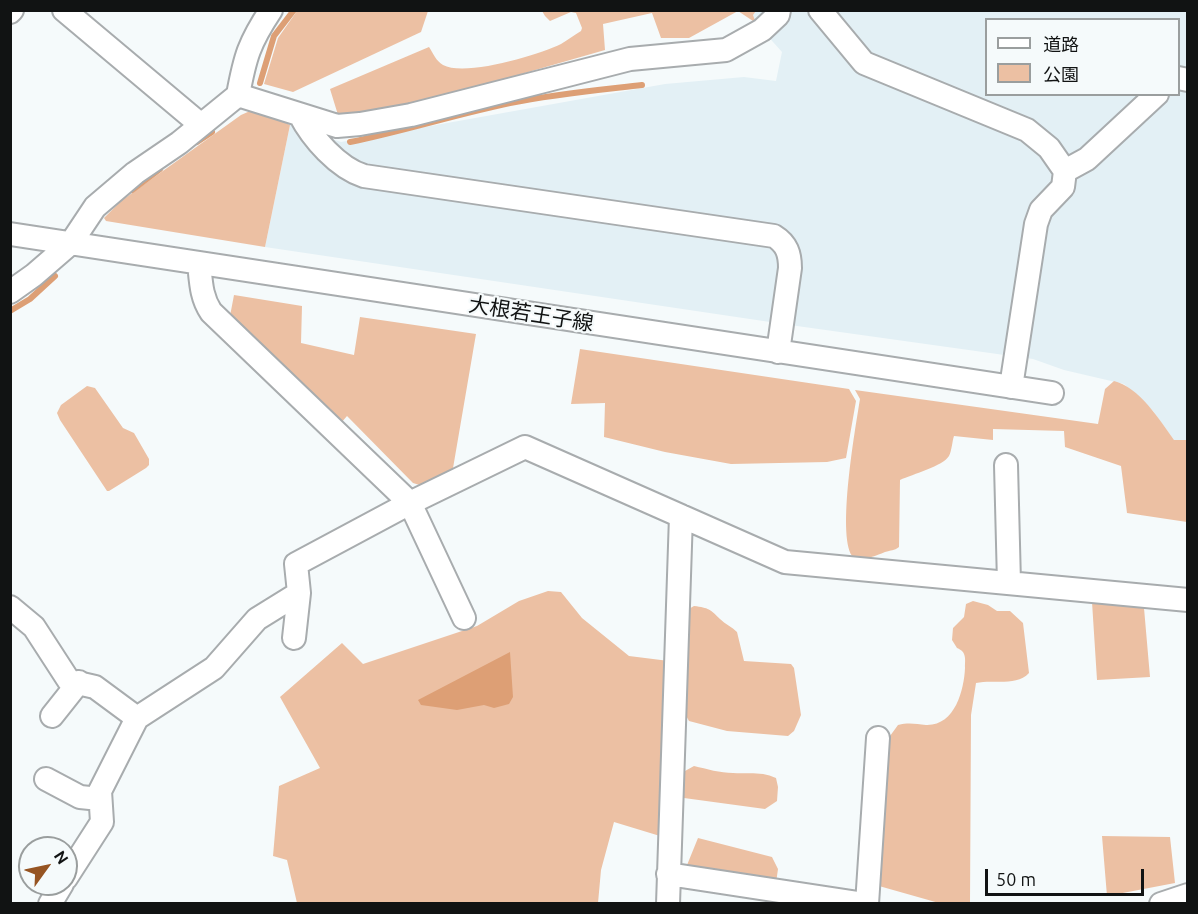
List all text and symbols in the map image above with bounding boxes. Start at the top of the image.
legend [985,18,1180,96]
text: 道路 [1043,34,1079,54]
text: 公園 [1043,64,1079,84]
street label: 大根若王子線 [467,292,595,336]
north arrow [18,836,78,896]
text: N [51,847,72,867]
scale bar [988,857,1147,895]
text: 50 m [996,869,1036,889]

